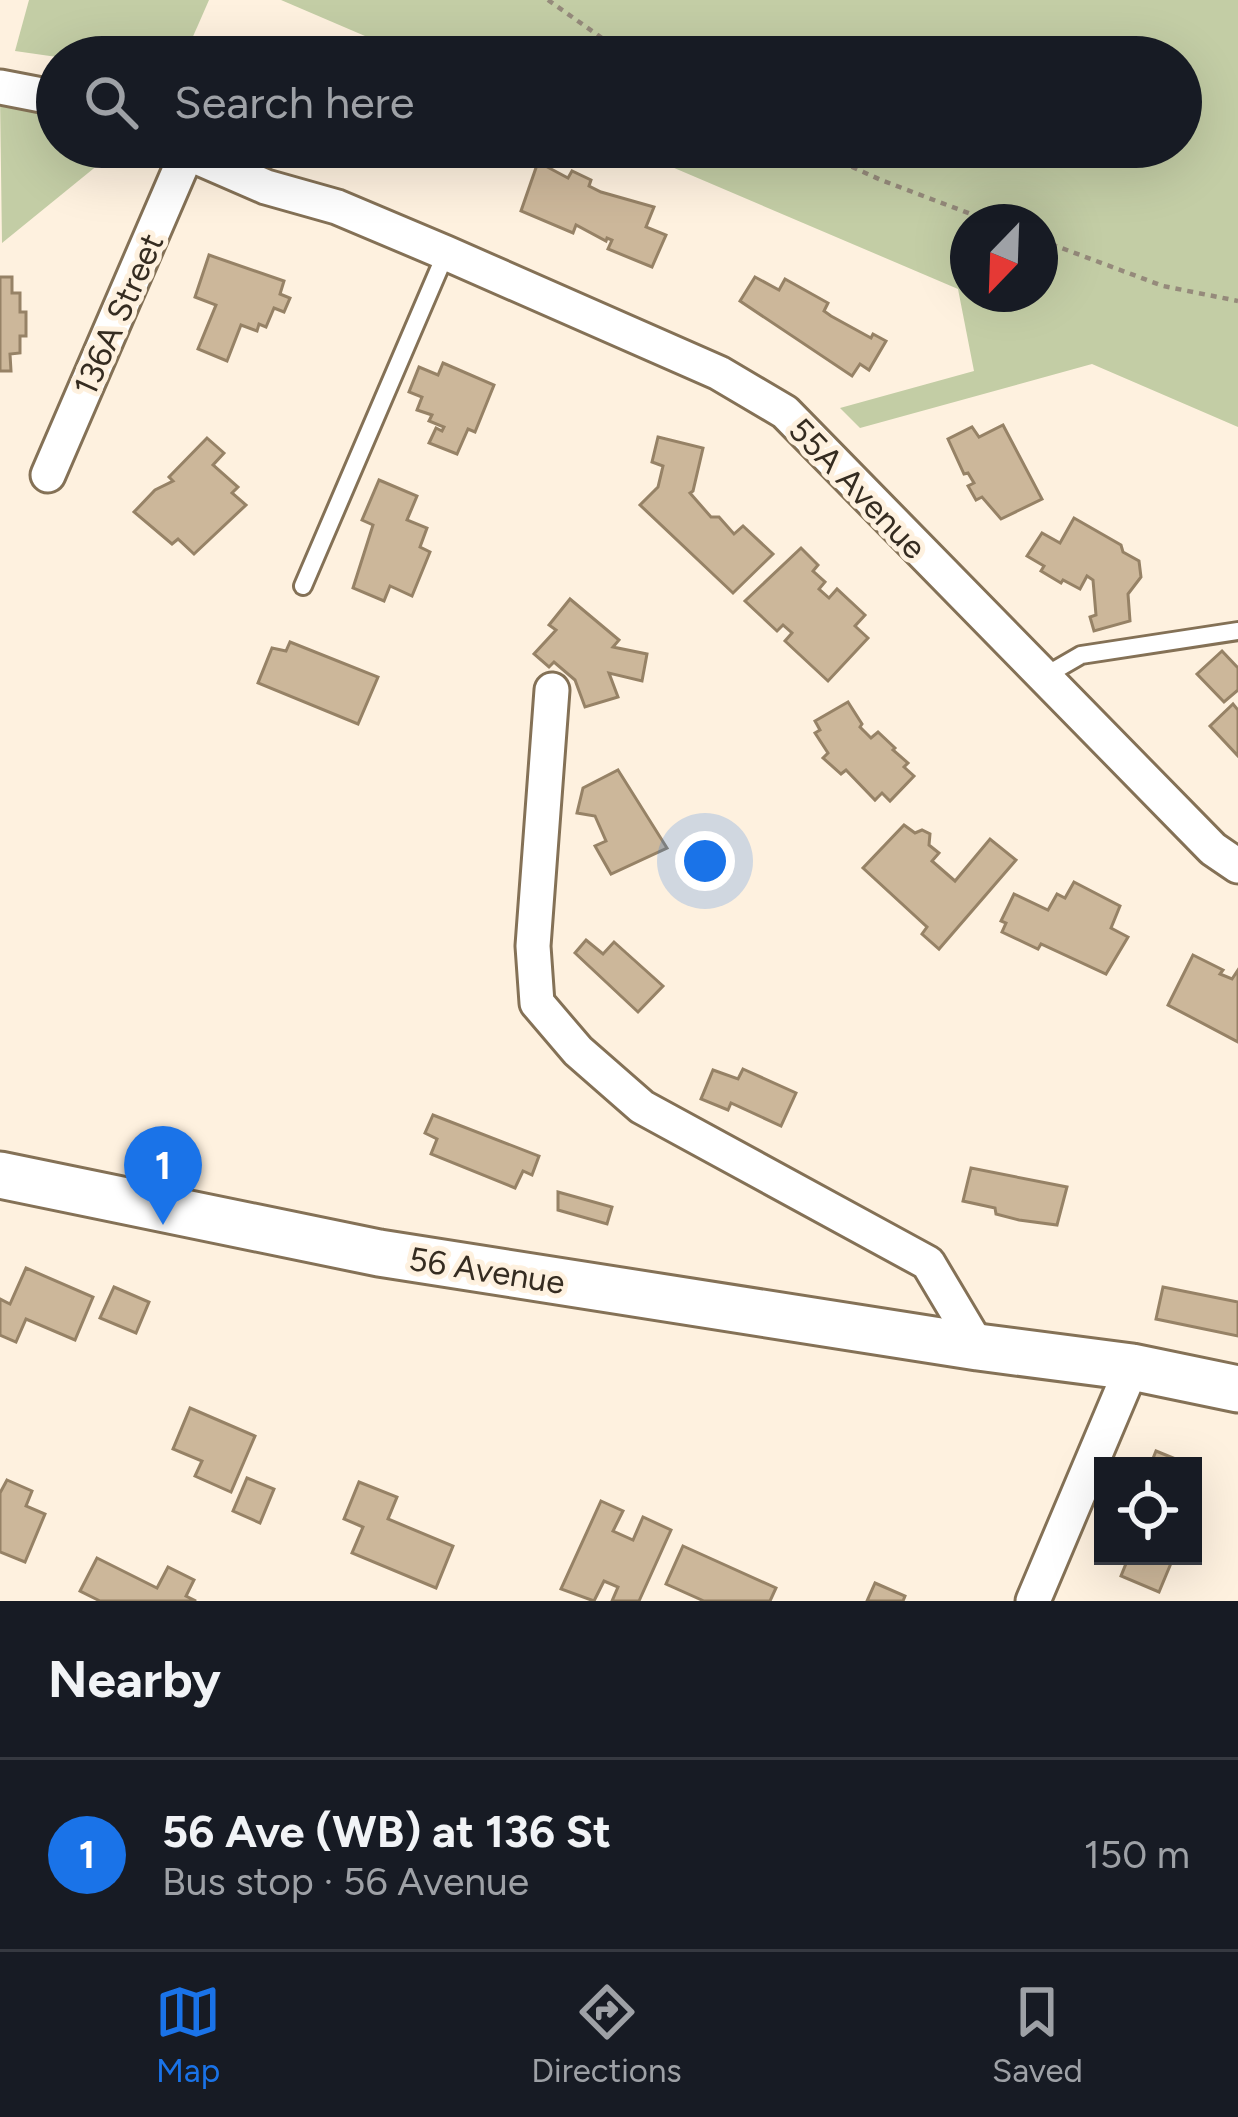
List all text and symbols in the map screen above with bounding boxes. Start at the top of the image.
search box [36,36,1202,168]
icon: search [78,69,144,135]
text: Search here [174,75,414,129]
north arrow [950,204,1058,312]
street label: 136A Street [65,227,171,401]
street label: 55A Avenue [781,410,934,567]
your location [675,831,735,891]
pin: 1 [124,1126,202,1225]
street label: 56 Avenue [406,1239,568,1302]
map controls [1094,1457,1202,1565]
button: locate [1094,1457,1202,1565]
text: Nearby [48,1649,221,1710]
text: 56 Ave (WB) at 136 St [162,1804,611,1858]
text: 1 [79,1831,95,1878]
text: 150 m [1084,1831,1190,1878]
text: Bus stop · 56 Avenue [162,1858,529,1905]
tab: Map [155,1979,221,2090]
tab: Directions [531,1979,682,2090]
tab: Saved [992,1979,1083,2090]

